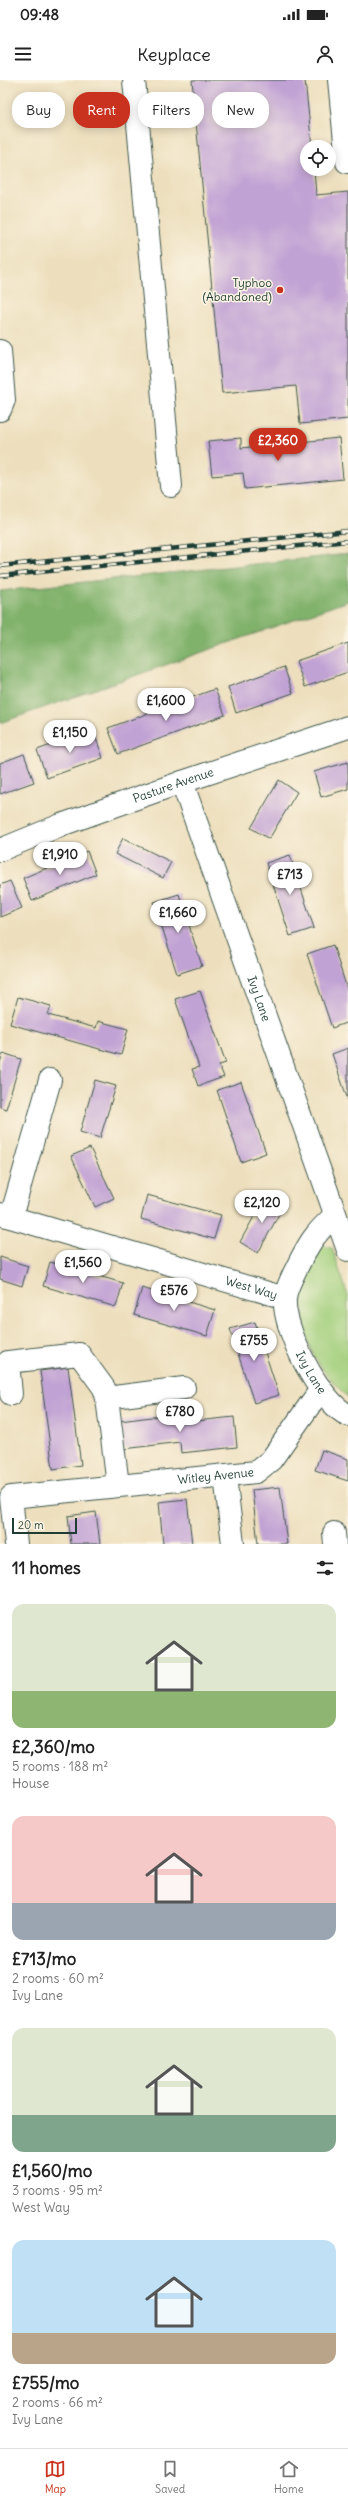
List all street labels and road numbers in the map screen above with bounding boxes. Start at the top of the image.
street label: Pasture Avenue [131,764,215,806]
street label: Ivy Lane [244,974,274,1023]
street label: West Way [224,1273,279,1302]
street label: Ivy Lane [293,1348,330,1397]
street label: Witley Avenue [177,1464,255,1487]

